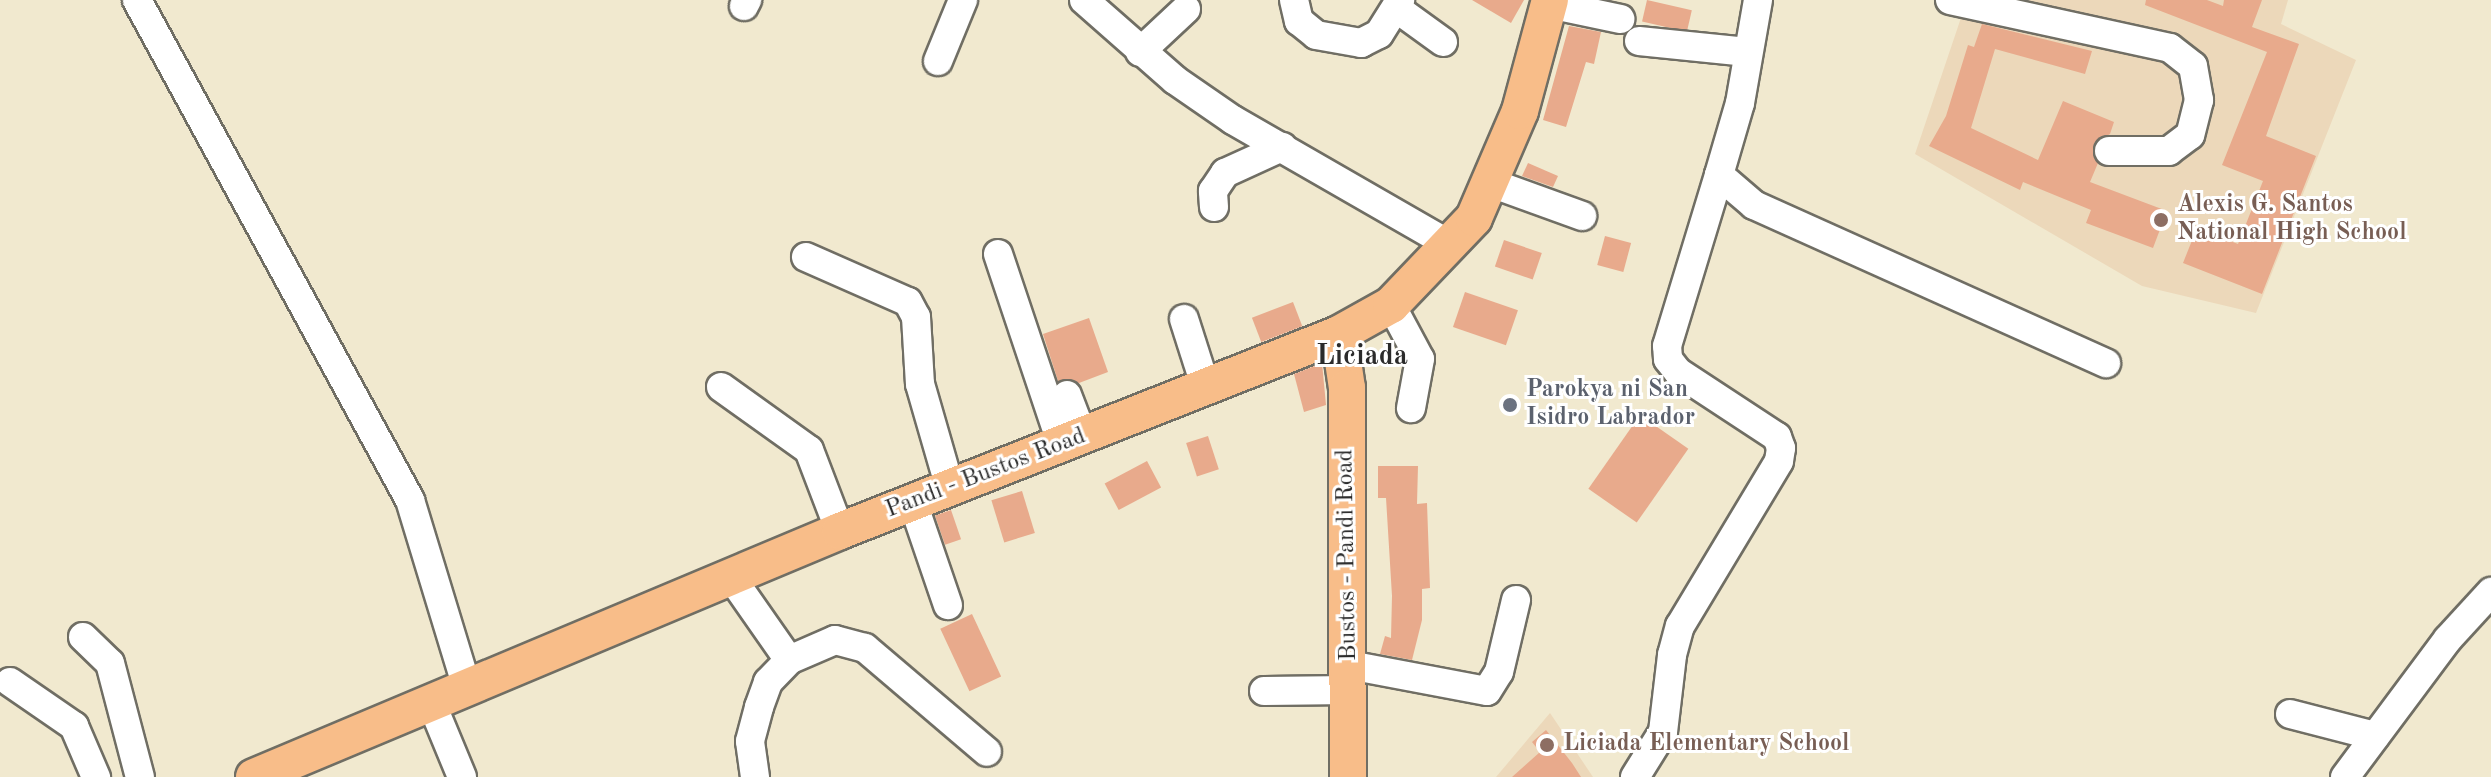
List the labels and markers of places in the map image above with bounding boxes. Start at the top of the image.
place label: Alexis G. Santos National High School [2177,192,2407,248]
marker: Alexis G. Santos National High School [2152,211,2170,229]
place label: Parokya ni San Isidro Labrador [1526,377,1695,433]
marker: Parokya ni San Isidro Labrador [1501,396,1519,414]
place label: Liciada Elementary School [1563,731,1849,759]
marker: Liciada Elementary School [1538,736,1556,754]

